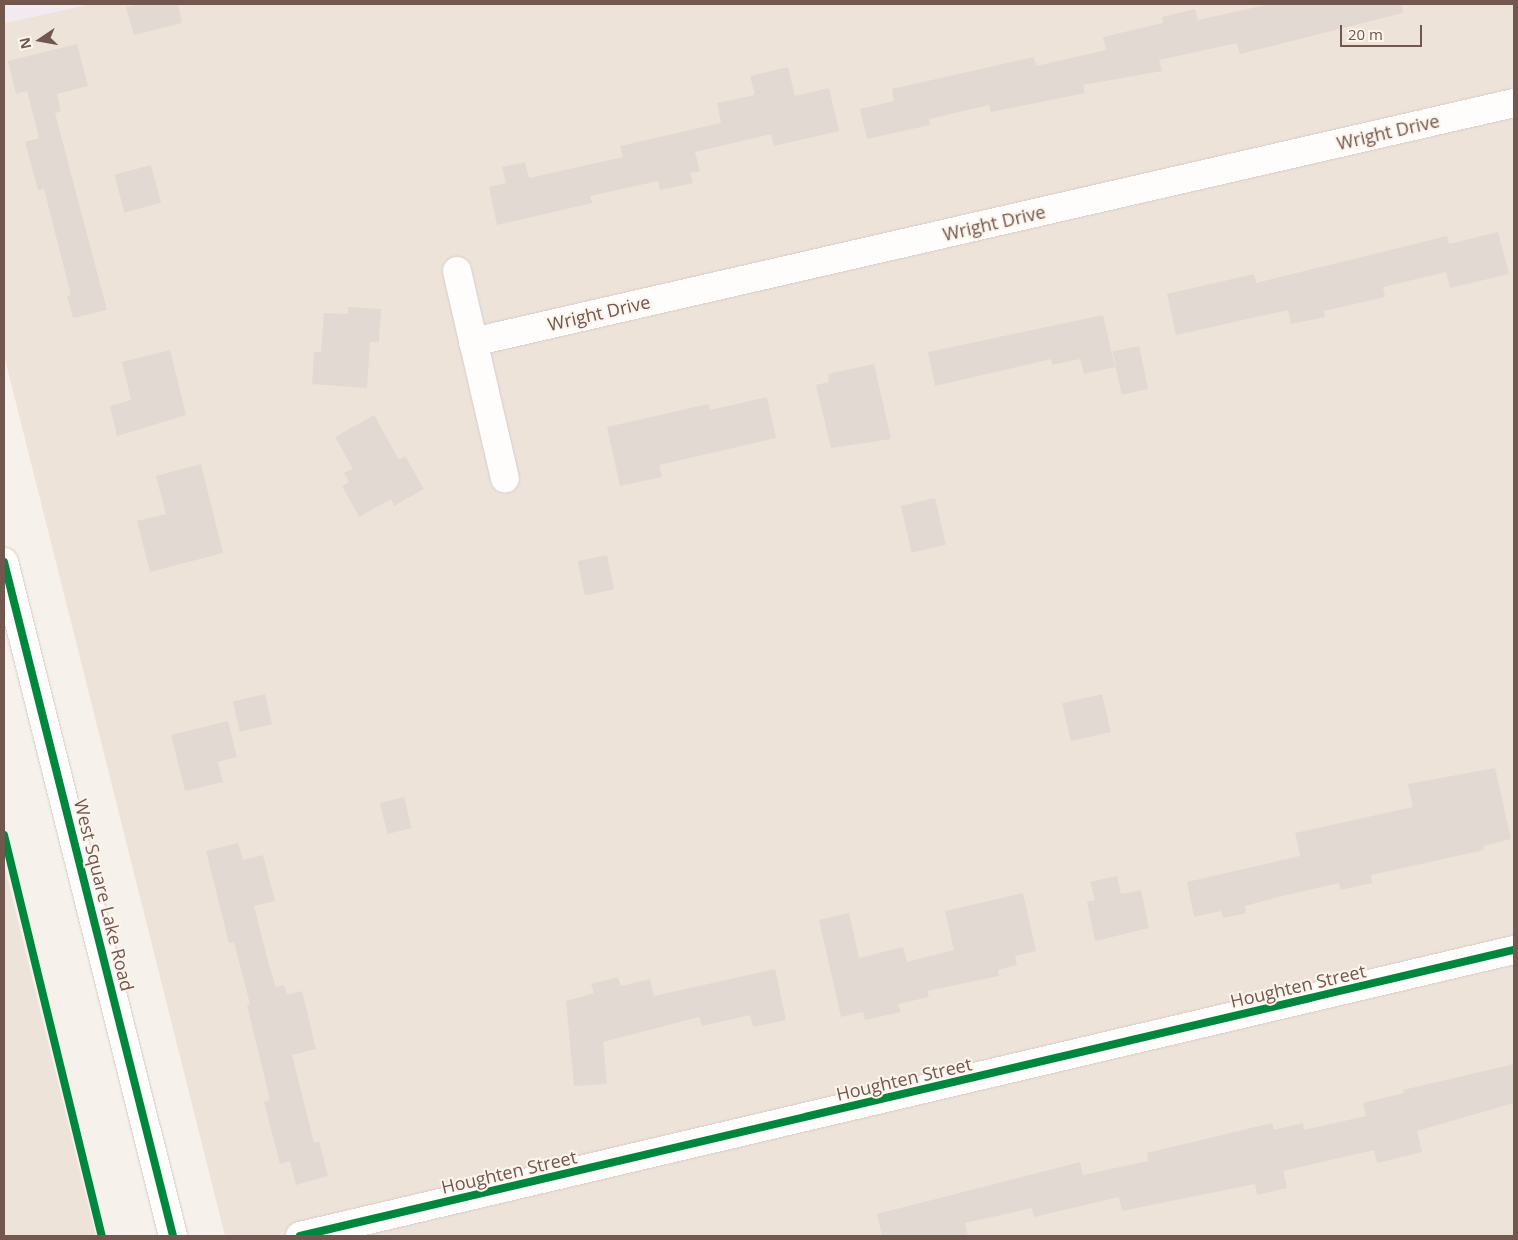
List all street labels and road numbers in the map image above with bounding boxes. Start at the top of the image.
street label: Wright Drive [1335,110,1441,154]
street label: Wright Drive [941,201,1047,245]
street label: Wright Drive [546,291,652,335]
street label: West Square Lake Road [70,797,138,993]
street label: Houghten Street [1228,960,1368,1012]
street label: Houghten Street [834,1053,974,1105]
street label: Houghten Street [439,1146,579,1198]

